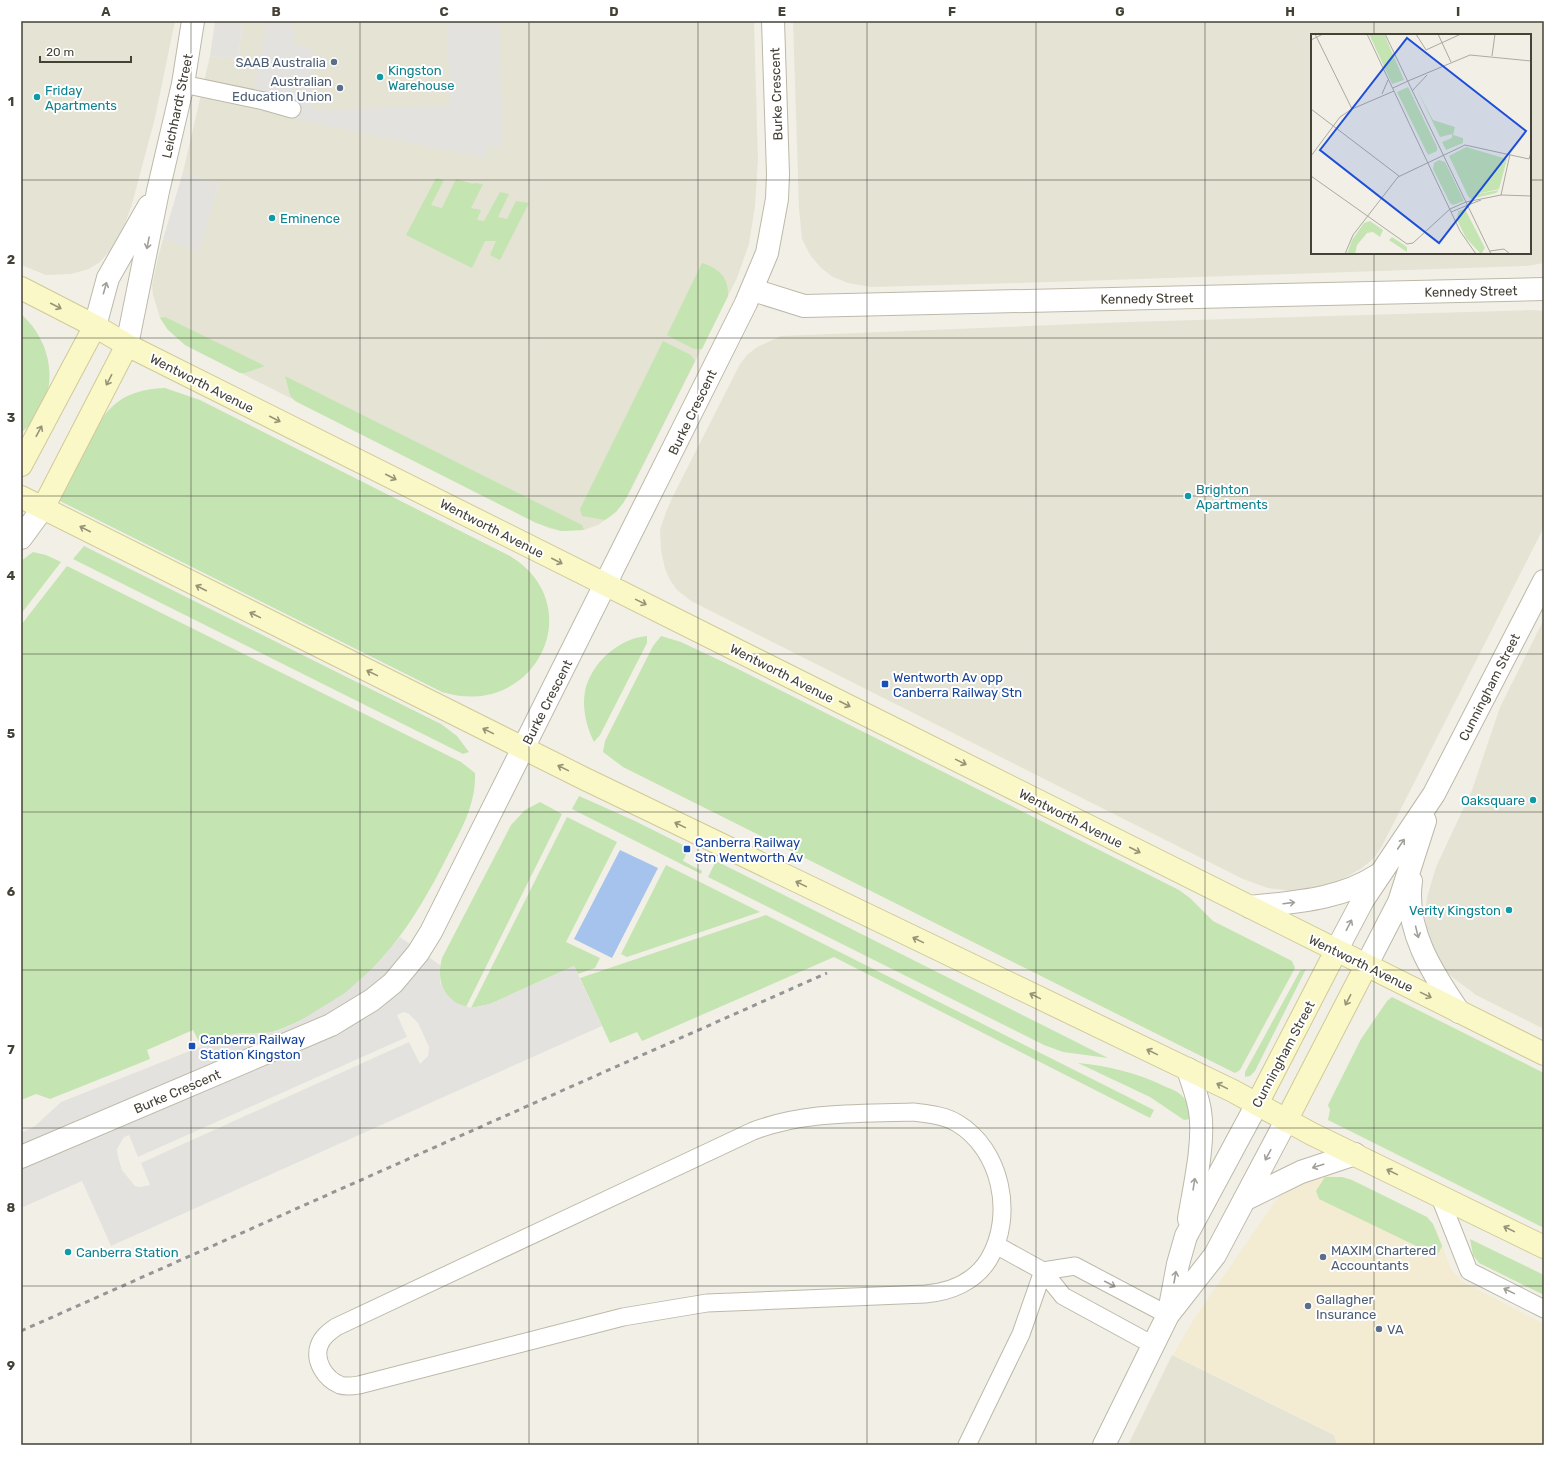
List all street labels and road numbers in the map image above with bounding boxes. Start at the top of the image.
street label: Burke Crescent [767,47,786,141]
street label: Leichhardt Street [159,53,196,160]
street label: Kennedy Street [1424,283,1518,300]
street label: Kennedy Street [1100,290,1194,307]
street label: Wentworth Avenue [147,351,256,416]
street label: Burke Crescent [665,367,720,457]
street label: Wentworth Avenue [437,496,546,561]
street label: Cunningham Street [1456,631,1524,744]
street label: Wentworth Avenue [727,641,836,706]
street label: Burke Crescent [520,657,575,747]
street label: Wentworth Avenue [1016,786,1125,851]
street label: Wentworth Avenue [1306,932,1415,995]
street label: Cunningham Street [1249,998,1319,1111]
street label: Burke Crescent [131,1066,223,1117]

